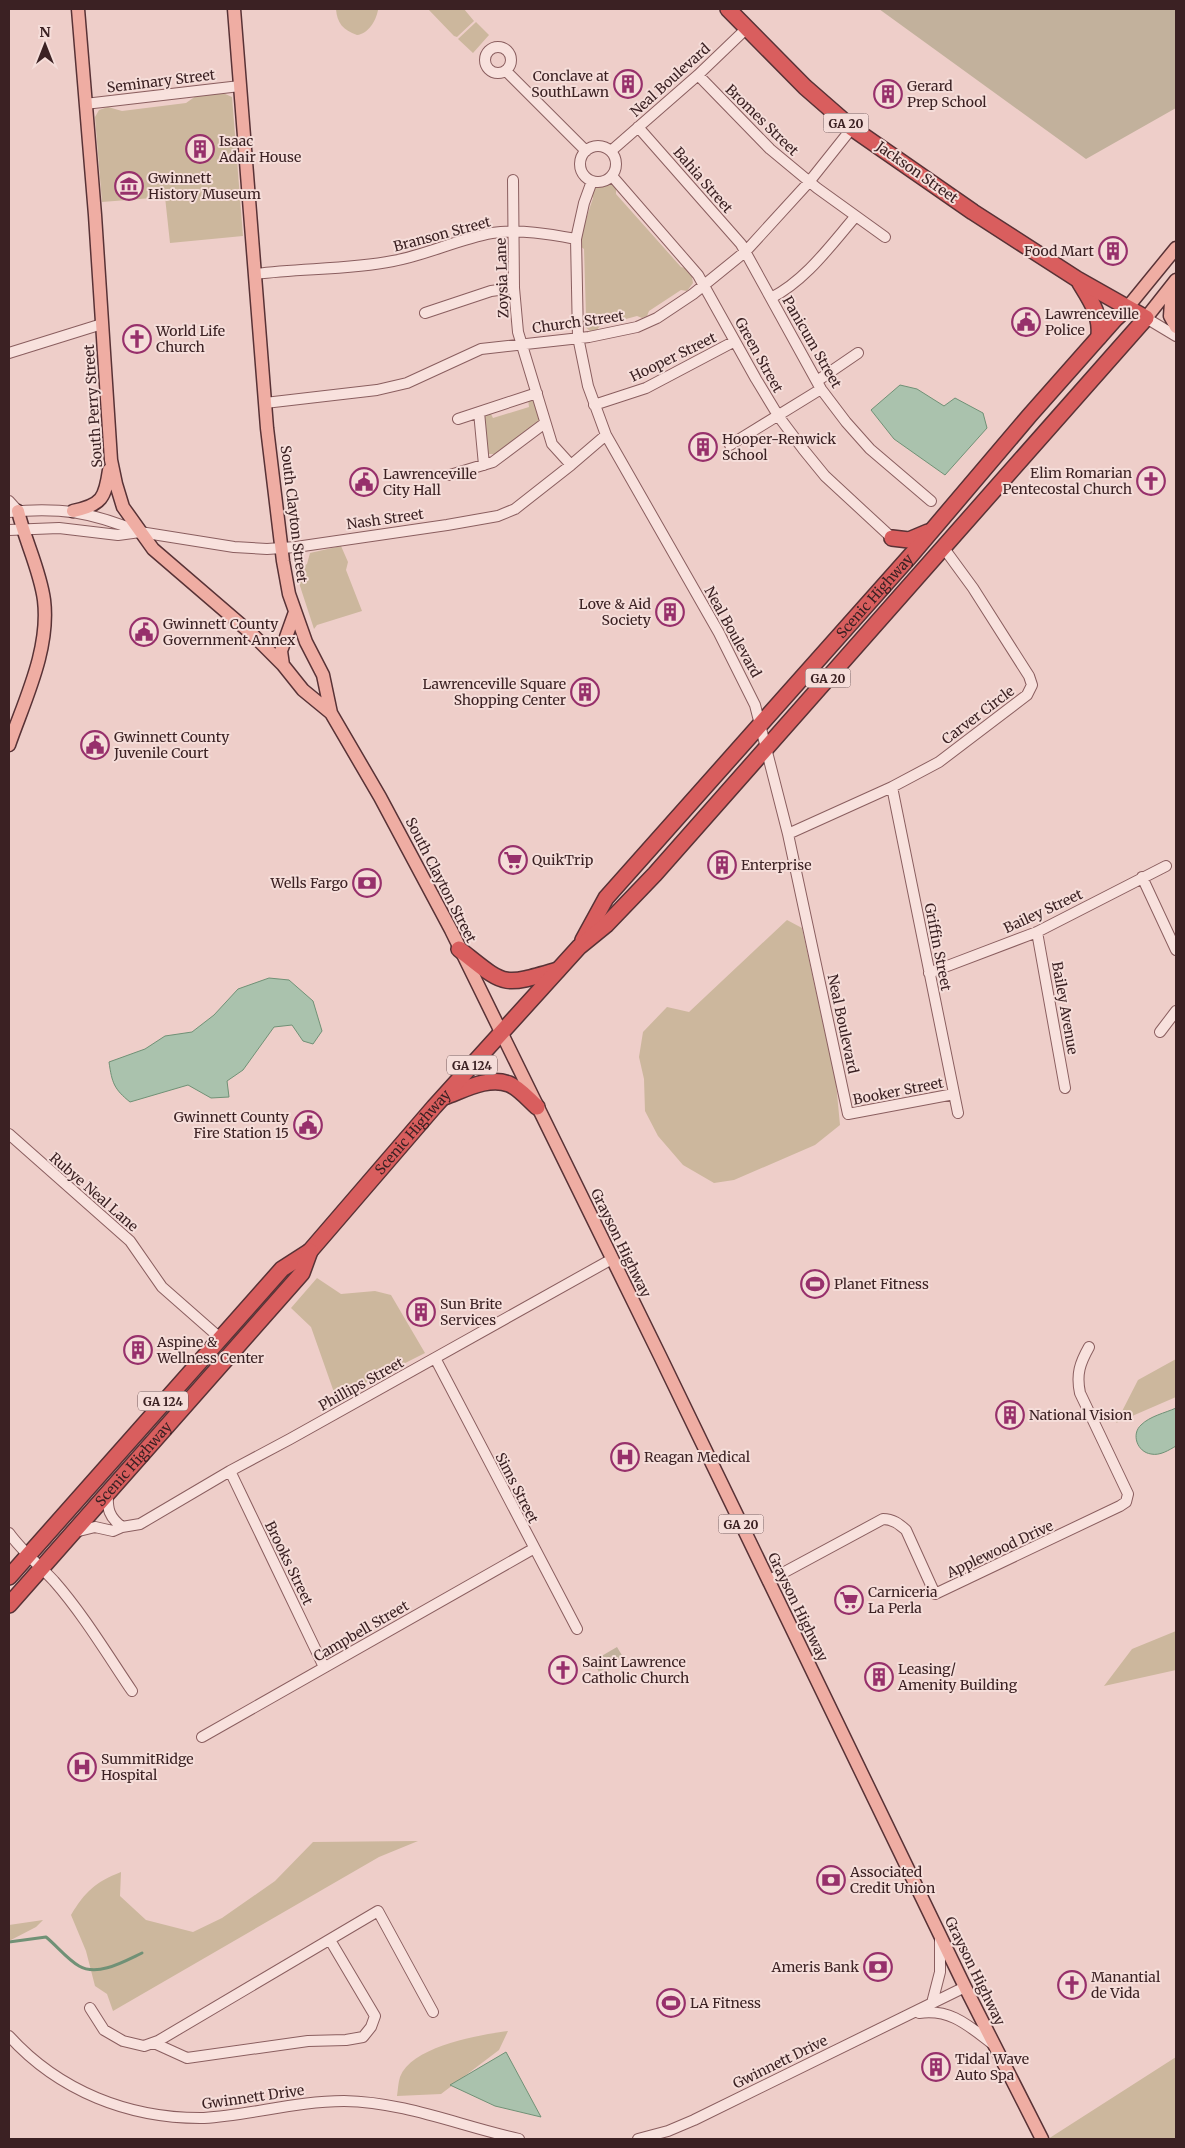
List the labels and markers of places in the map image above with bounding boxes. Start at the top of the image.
place label: Conclave at SouthLawn [531,67,610,101]
building icon: Conclave at SouthLawn [613,69,643,99]
place label: Gerard Prep School [907,77,987,111]
building icon: Gerard Prep School [873,79,903,109]
place label: Isaac Adair House [218,132,301,166]
building icon: Isaac Adair House [185,134,215,164]
place label: Gwinnett History Museum [148,169,261,203]
museum icon: Gwinnett History Museum [114,171,144,201]
building icon: Food Mart [1098,236,1128,266]
place label: Food Mart [1024,242,1095,260]
place label: Lawrenceville Police [1045,305,1139,339]
public building icon: Lawrenceville Police [1011,307,1041,337]
place label: World Life Church [155,322,225,356]
church icon: World Life Church [122,324,152,354]
place label: Hooper-Renwick School [722,430,836,464]
building icon: Hooper-Renwick School [688,432,718,462]
place label: Elim Romarian Pentecostal Church [1003,464,1132,498]
place label: Lawrenceville City Hall [383,465,477,499]
church icon: Elim Romarian Pentecostal Church [1136,466,1166,496]
public building icon: Lawrenceville City Hall [349,467,379,497]
place label: Love & Aid Society [579,595,652,629]
building icon: Love & Aid Society [655,597,685,627]
place label: Gwinnett County Government Annex [163,615,296,649]
public building icon: Gwinnett County Government Annex [129,617,159,647]
place label: Lawrenceville Square Shopping Center [422,675,566,709]
building icon: Lawrenceville Square Shopping Center [570,677,600,707]
place label: Gwinnett County Juvenile Court [113,728,230,762]
public building icon: Gwinnett County Juvenile Court [80,730,110,760]
supermarket icon: QuikTrip [498,845,528,875]
building icon: Enterprise [707,850,737,880]
place label: QuikTrip [532,851,594,869]
place label: Enterprise [741,856,811,874]
bank icon: Wells Fargo [352,868,382,898]
place label: Wells Fargo [270,874,348,892]
place label: Gwinnett County Fire Station 15 [174,1108,290,1142]
public building icon: Gwinnett County Fire Station 15 [293,1110,323,1140]
sports icon: Planet Fitness [800,1269,830,1299]
place label: Planet Fitness [834,1275,929,1293]
place label: Sun Brite Services [440,1295,502,1329]
building icon: Sun Brite Services [406,1297,436,1327]
place label: Aspine & Wellness Center [156,1333,264,1367]
building icon: Aspine & Wellness Center [123,1335,153,1365]
building icon: National Vision [995,1400,1025,1430]
place label: National Vision [1029,1406,1132,1424]
hospital icon: Reagan Medical [610,1442,640,1472]
place label: Reagan Medical [644,1448,751,1466]
place label: Carniceria La Perla [868,1583,938,1617]
supermarket icon: Carniceria La Perla [834,1585,864,1615]
place label: Saint Lawrence Catholic Church [582,1653,689,1687]
church icon: Saint Lawrence Catholic Church [548,1655,578,1685]
place label: Leasing/ Amenity Building [897,1660,1018,1694]
building icon: Leasing/ Amenity Building [864,1662,894,1692]
place label: SummitRidge Hospital [101,1750,194,1784]
hospital icon: SummitRidge Hospital [67,1752,97,1782]
place label: Associated Credit Union [849,1863,935,1897]
bank icon: Associated Credit Union [816,1865,846,1895]
bank icon: Ameris Bank [863,1952,893,1982]
place label: Ameris Bank [771,1958,859,1976]
place label: Manantial de Vida [1091,1968,1161,2002]
church icon: Manantial de Vida [1057,1970,1087,2000]
sports icon: LA Fitness [656,1988,686,2018]
place label: LA Fitness [690,1994,761,2012]
place label: Tidal Wave Auto Spa [954,2050,1029,2084]
building icon: Tidal Wave Auto Spa [921,2052,951,2082]

